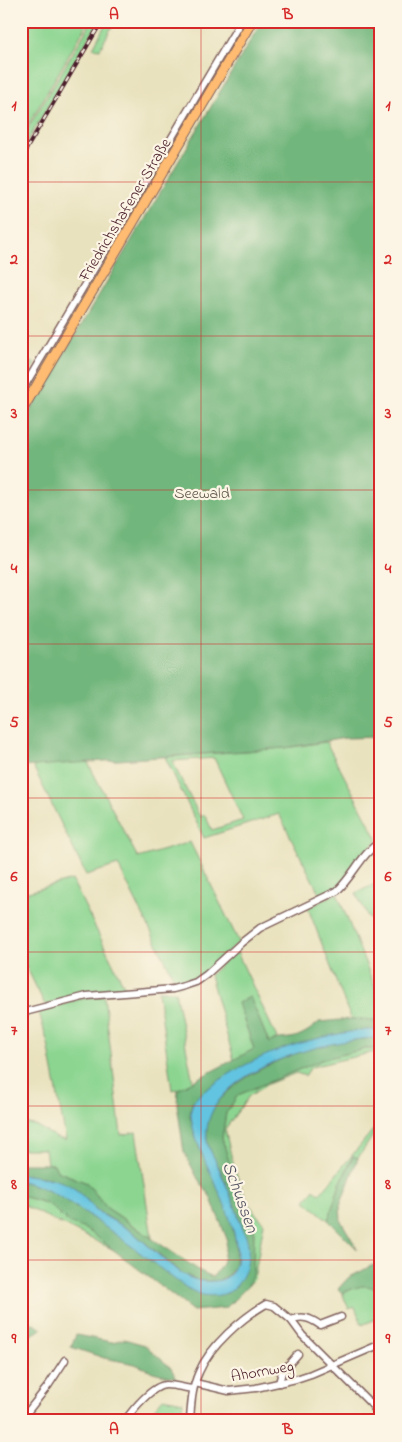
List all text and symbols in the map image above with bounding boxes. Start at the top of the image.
text: A [109,3,119,27]
text: B [282,3,294,27]
text: 1 [11,94,17,118]
text: 1 [385,94,391,118]
street label: Friedrichshafener Straße [73,133,179,287]
text: 2 [9,248,18,272]
text: 2 [383,248,392,272]
text: 3 [10,402,18,426]
text: 3 [384,402,392,426]
park label: Seewald [174,482,230,506]
text: 4 [10,557,18,581]
text: 4 [384,557,392,581]
text: 5 [9,711,19,735]
text: 5 [383,711,393,735]
text: 6 [9,865,18,889]
text: 6 [383,865,392,889]
text: 7 [11,1019,18,1043]
text: 7 [385,1019,392,1043]
water label: Schussen [214,1159,264,1238]
text: 8 [10,1173,17,1197]
text: 8 [384,1173,391,1197]
text: 9 [11,1327,17,1351]
text: 9 [385,1327,391,1351]
street label: Ahornweg [229,1355,296,1389]
text: A [109,1418,119,1442]
text: B [282,1418,294,1442]

